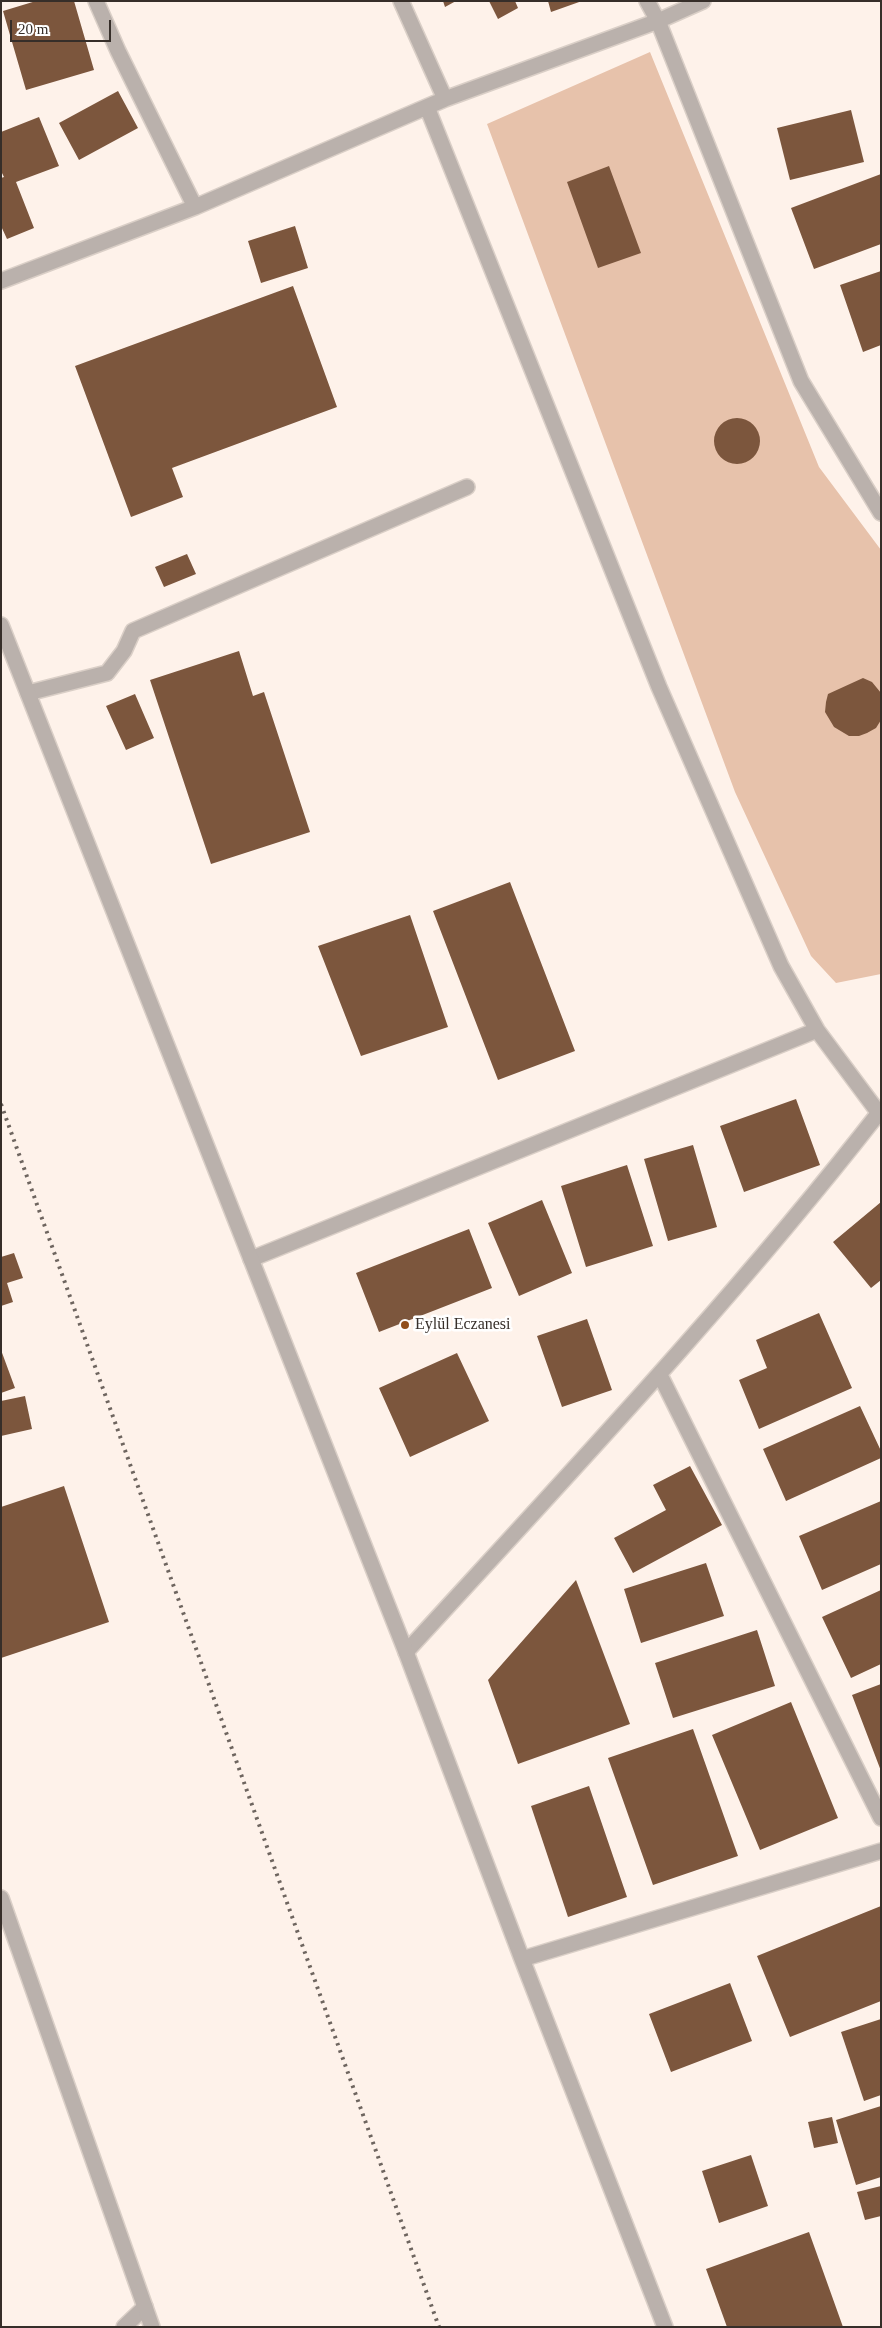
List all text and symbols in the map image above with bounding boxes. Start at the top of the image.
scale bar [12,10,114,42]
text: 20 m [18,21,48,37]
place label: Eylül Eczanesi [415,1315,511,1335]
marker: Eylül Eczanesi [399,1319,411,1331]

